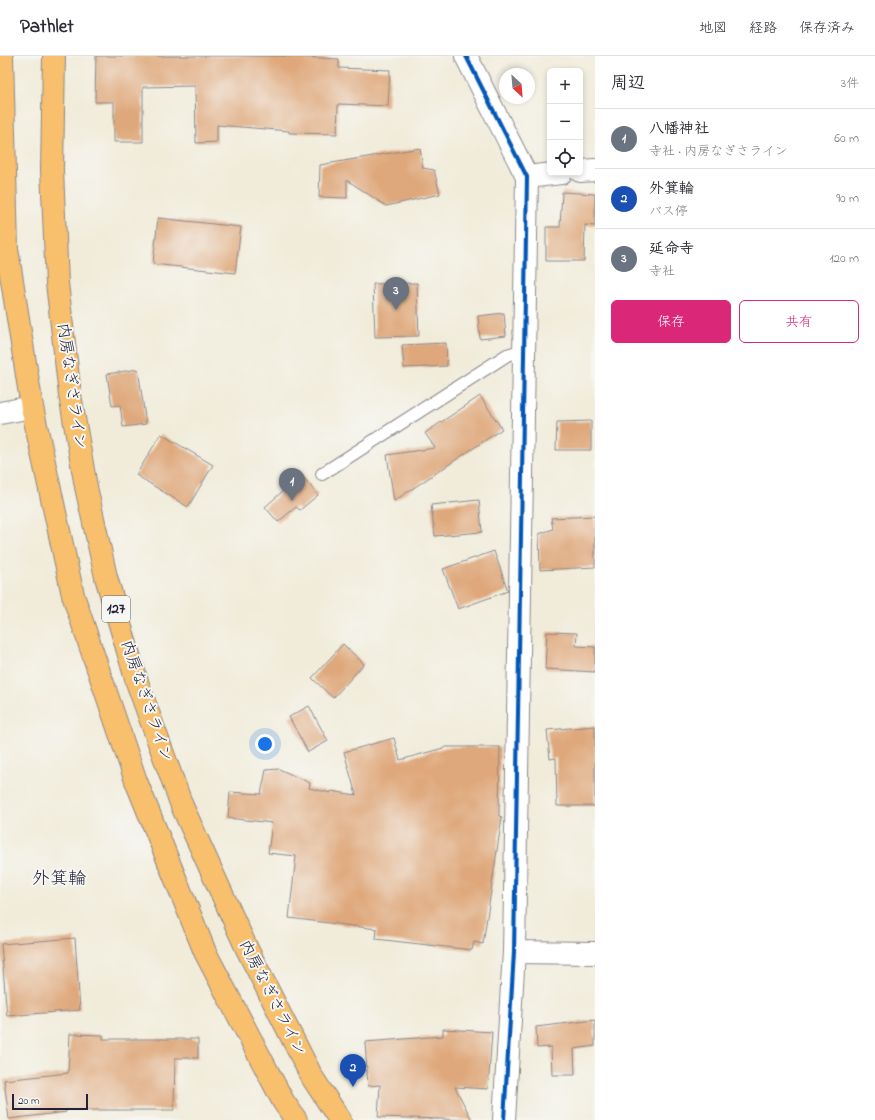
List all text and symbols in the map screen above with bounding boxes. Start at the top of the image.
text: Pathlet [20,14,74,41]
text: 地図 [699,18,727,39]
text: 経路 [749,18,777,39]
text: 保存済み [799,18,855,39]
north arrow [499,68,535,104]
map controls [547,68,583,176]
button: + [547,68,583,104]
text: 周辺 [611,71,645,96]
text: 3件 [841,74,859,93]
button: − [547,104,583,140]
text: 八幡神社 [649,118,709,140]
text: 1 [622,129,626,148]
text: 60 m [834,129,859,148]
button: locate [547,140,583,176]
text: 寺社 · 内房なぎさライン [649,142,788,161]
text: 外箕輪 [649,178,694,200]
text: 2 [621,189,627,208]
text: 90 m [836,189,859,208]
text: バス停 [649,202,688,221]
text: 延命寺 [649,238,694,260]
text: 3 [621,249,627,268]
text: 120 m [829,249,859,268]
text: 寺社 [649,262,675,281]
pin: 3 [383,277,409,310]
button: 保存 [611,300,731,343]
button: 共有 [739,300,859,343]
street label: 内房なぎさライン [50,321,92,451]
pin: 1 [279,468,305,501]
road number: 127 [102,596,130,622]
street label: 内房なぎさライン [114,637,178,765]
your location [255,734,275,754]
district label: 外箕輪 [32,867,86,893]
street label: 内房なぎさライン [232,936,312,1060]
pin: 2 [340,1054,366,1087]
scale bar [12,1092,88,1111]
text: 20 m [18,1093,40,1109]

